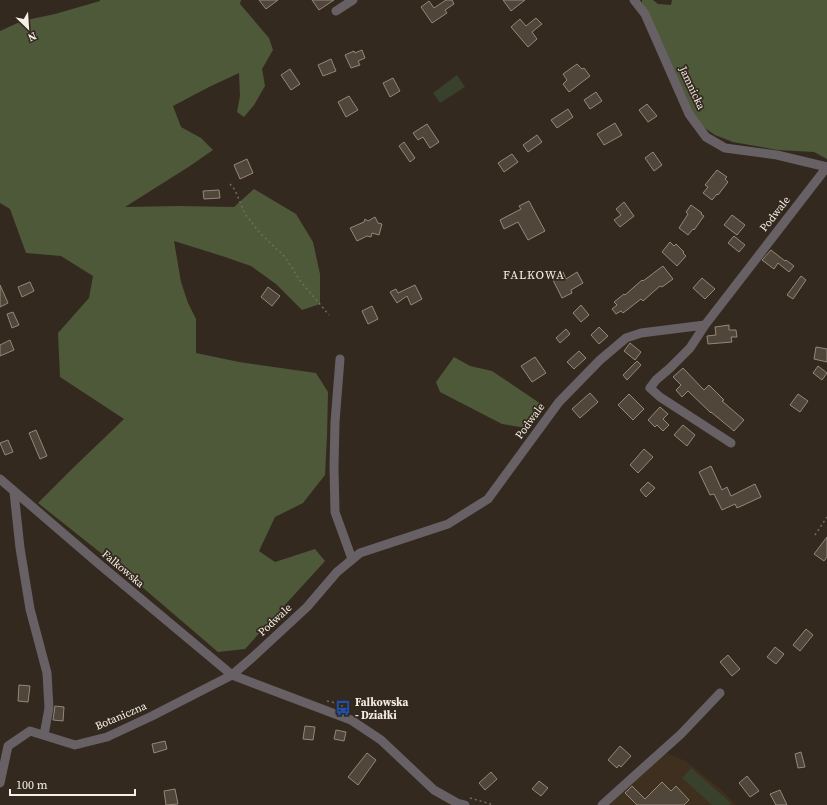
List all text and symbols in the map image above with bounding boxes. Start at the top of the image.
north arrow [8,8,48,48]
text: N [25,28,39,45]
street label: Jamnicka [675,63,709,112]
street label: Podwale [756,193,794,235]
district label: FALKOWA [503,267,565,283]
street label: Podwale [512,400,548,442]
street label: Falkowska [99,547,148,591]
street label: Podwale [255,600,295,640]
place label: Falkowska - Działki [355,695,409,723]
street label: Botaniczna [93,698,149,734]
bus stop icon: Falkowska - Działki [334,699,352,717]
scale bar [10,771,135,797]
text: 100 m [16,777,48,793]

